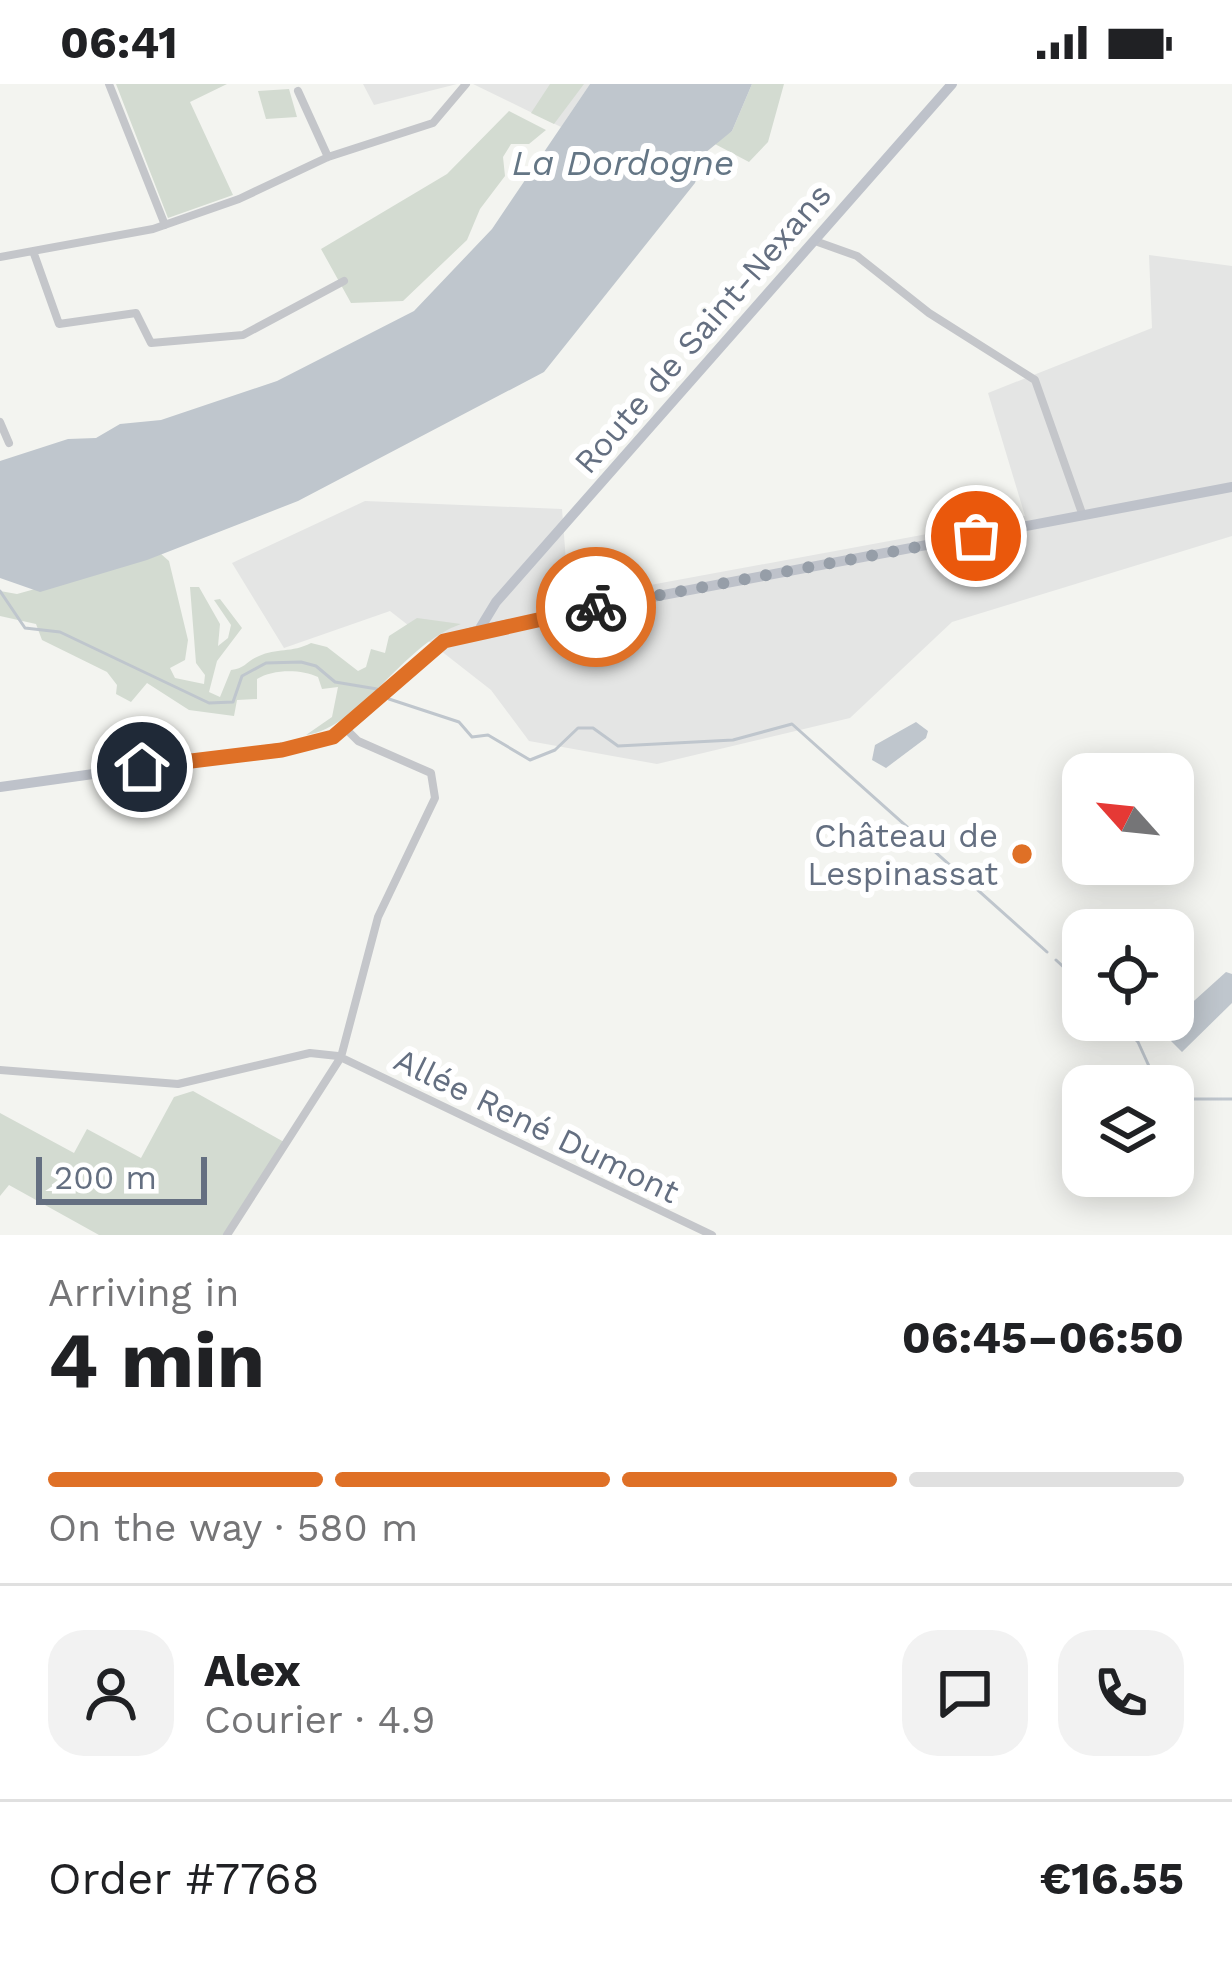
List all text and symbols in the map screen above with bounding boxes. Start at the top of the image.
text: 06:41 [60,16,178,69]
water label: La Dordogne [512,142,734,184]
street label: Route de Saint-Nexans [566,175,839,481]
pin [925,485,1027,587]
icon: bag [943,503,1009,569]
courier [536,547,656,667]
icon: bike [563,574,629,640]
pin [91,716,193,818]
icon: home [109,734,175,800]
north arrow [1062,753,1194,885]
map controls [1062,753,1194,1197]
place label: Château de Lespinassat [807,816,998,893]
marker: Château de Lespinassat [1009,841,1035,867]
button: locate [1062,909,1194,1041]
street label: Allée René Dumont [388,1040,686,1211]
button: layers [1062,1065,1194,1197]
scale bar [36,1151,207,1204]
text: 200 m [54,1158,157,1197]
text: Arriving in [48,1270,239,1315]
text: 06:45–06:50 [902,1311,1184,1364]
text: 4 min [48,1314,265,1406]
text: On the way · 580 m [48,1505,418,1550]
button: person [48,1630,174,1756]
button: chat [902,1630,1028,1756]
button: phone [1058,1630,1184,1756]
text: Alex [204,1644,301,1697]
text: Courier · 4.9 [204,1697,435,1742]
text: Order #7768 [48,1852,319,1905]
text: €16.55 [1040,1852,1184,1905]

